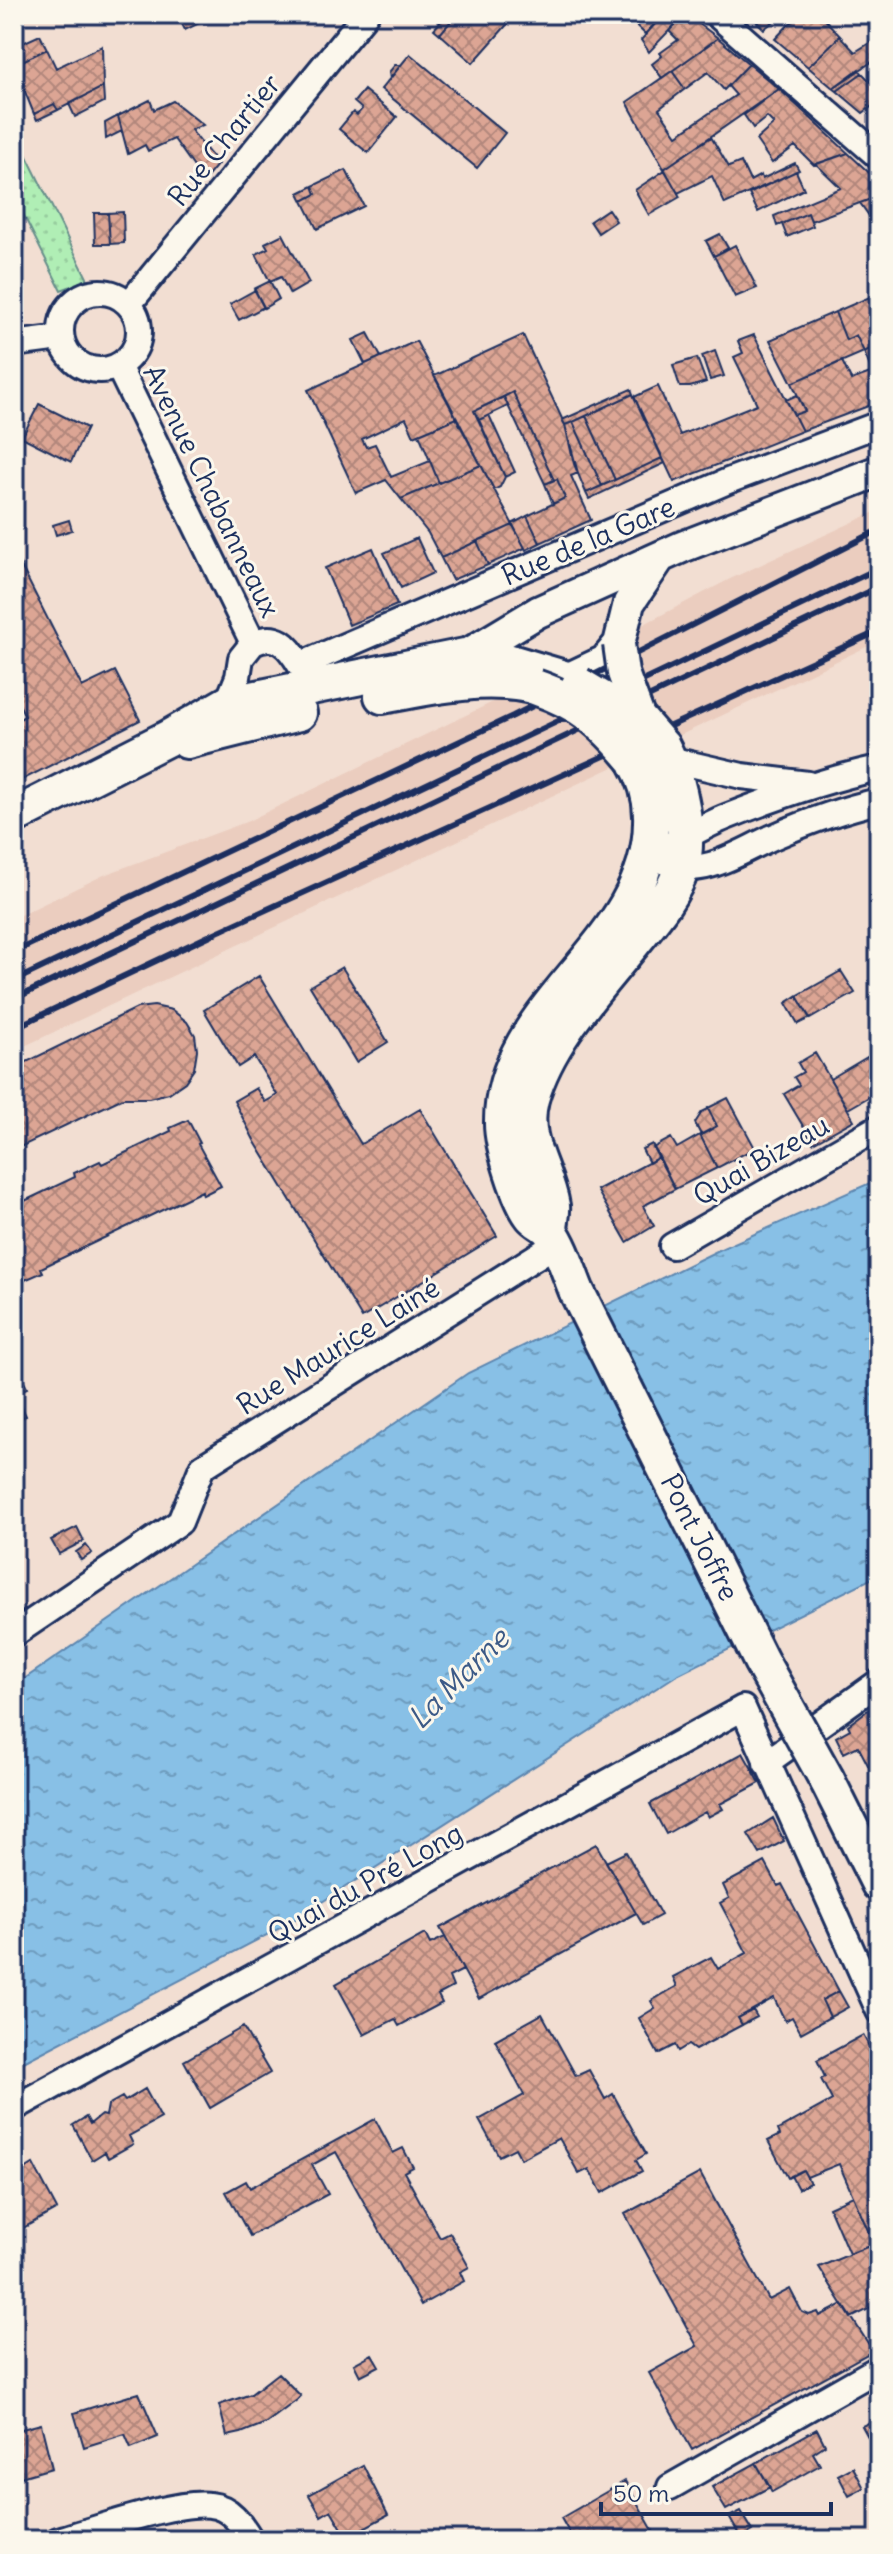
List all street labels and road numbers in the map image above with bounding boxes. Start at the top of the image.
street label: Rue Chartier [160,67,288,213]
street label: Avenue Chabanneaux [135,359,289,623]
street label: Rue de la Gare [496,488,680,594]
street label: Quai Bizeau [687,1107,835,1213]
street label: Rue Maurice Lainé [230,1269,446,1423]
street label: Pont Joffre [653,1467,747,1607]
street label: Quai du Pré Long [261,1815,469,1951]

